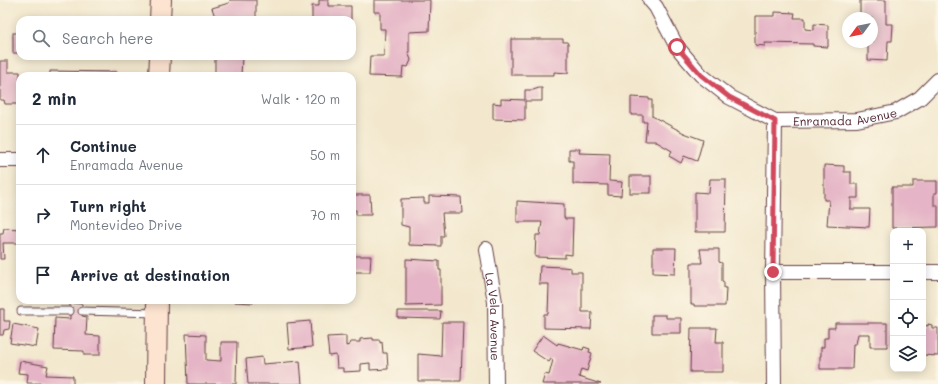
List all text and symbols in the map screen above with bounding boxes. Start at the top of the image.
north arrow [842,12,878,48]
search box [16,16,356,60]
icon: search [30,27,52,49]
text: Search here [62,28,153,48]
route start [668,38,686,56]
text: 2 min [32,87,77,109]
text: Walk · 120 m [261,90,340,107]
street label: Enramada Avenue [793,104,898,129]
text: Continue [70,136,137,156]
icon: ahead [32,144,54,166]
text: 50 m [310,146,340,163]
text: Enramada Avenue [70,156,183,173]
text: Turn right [70,196,147,216]
icon: right [32,204,54,226]
text: 70 m [310,206,340,223]
text: Montevideo Drive [70,216,182,233]
map controls [890,228,926,372]
button: + [890,228,926,264]
route end [764,263,782,281]
icon: arrive [32,264,54,286]
button: − [890,264,926,300]
text: Arrive at destination [70,265,230,285]
street label: La Vela Avenue [482,271,504,361]
button: locate [890,300,926,336]
button: layers [890,336,926,372]

